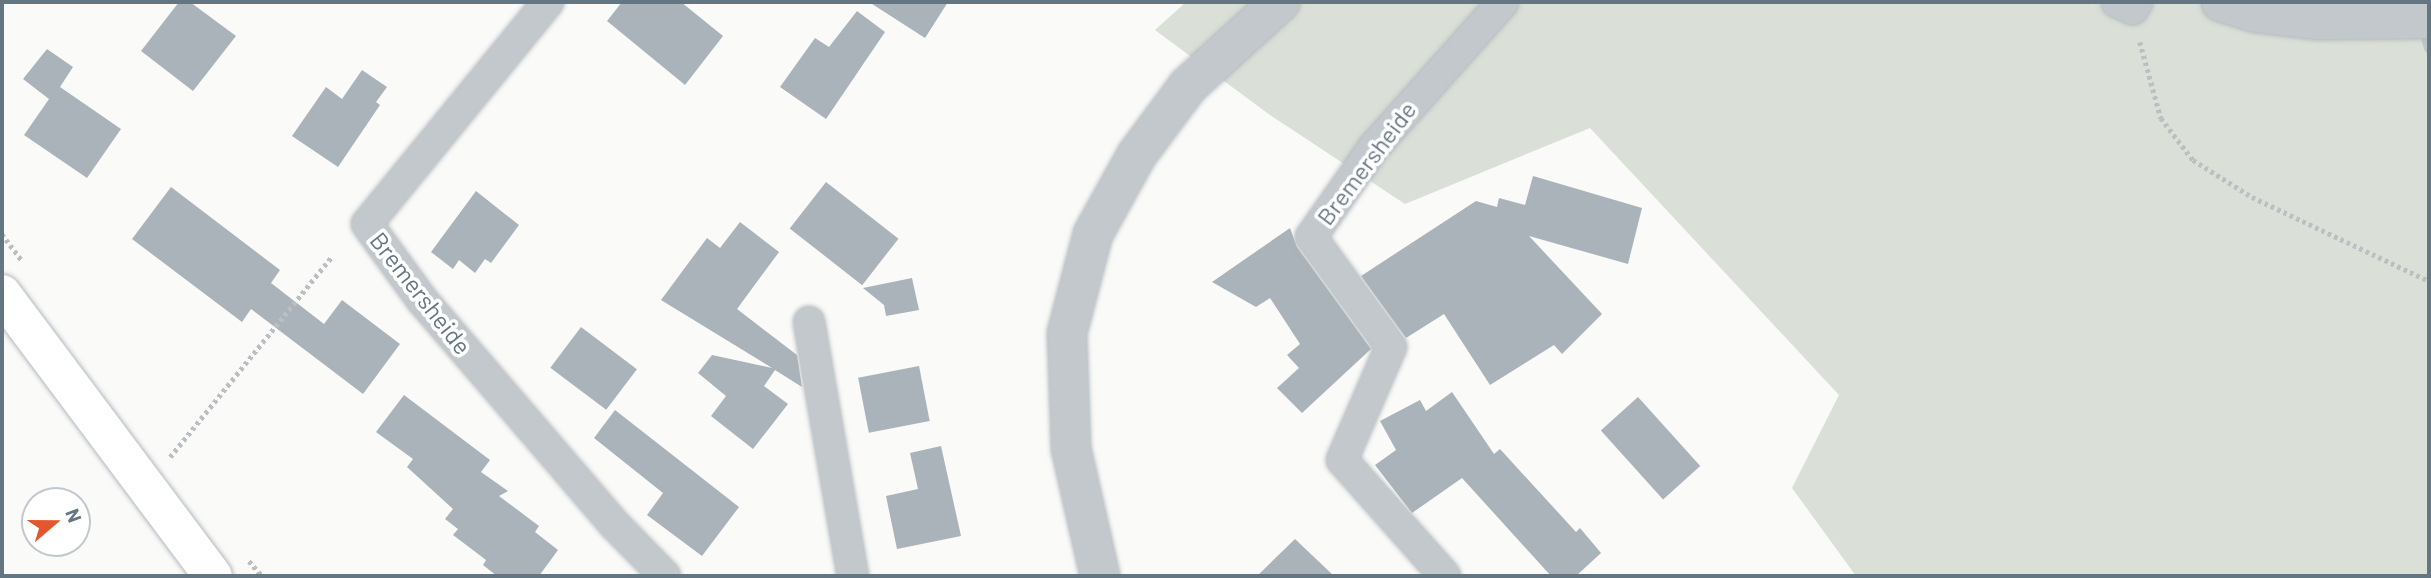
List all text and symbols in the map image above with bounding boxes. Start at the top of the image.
street label: Bremersheide [1310,96,1422,230]
street label: Bremersheide [364,226,478,360]
north arrow [21,487,91,557]
text: N [61,505,87,525]

